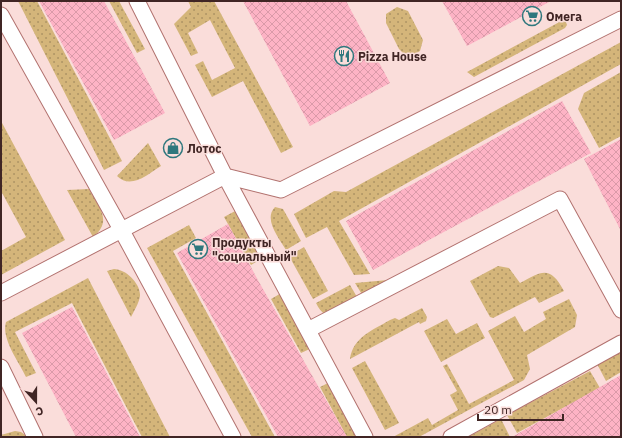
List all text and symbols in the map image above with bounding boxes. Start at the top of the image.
supermarket icon: Омега [521,5,543,27]
place label: Омега [546,9,582,24]
restaurant icon: Pizza House [333,45,355,67]
place label: Pizza House [358,49,427,64]
shop icon: Лотос [162,137,184,159]
place label: Лотос [187,141,221,156]
place label: Продукты "социальный" [212,235,297,264]
supermarket icon: Продукты "социальный" [187,238,209,260]
north arrow [16,382,56,422]
scale bar [478,396,563,422]
text: 20 m [484,402,512,417]
text: С [34,404,45,419]

